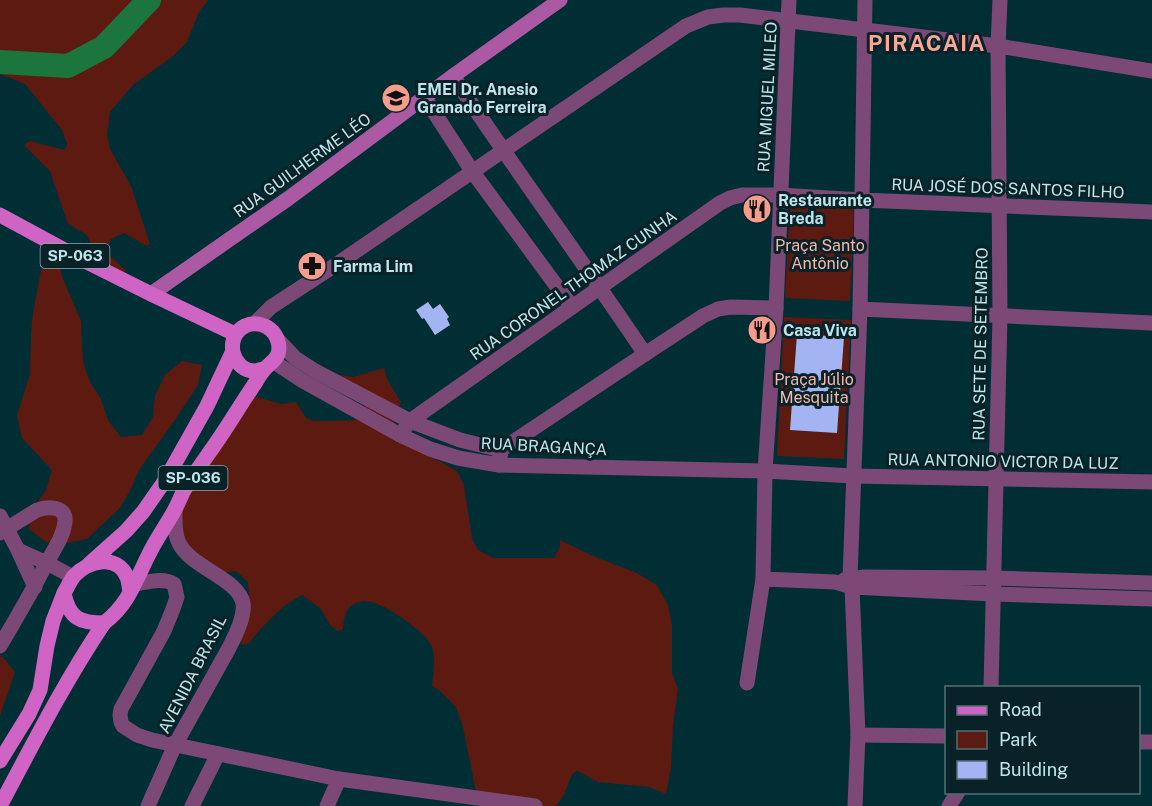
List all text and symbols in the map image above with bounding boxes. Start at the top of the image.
street label: RUA MIGUEL MILEO [754,21,781,173]
district label: PIRACAIA [868,30,986,56]
place label: EMEI Dr. Anesio Granado Ferreira [417,80,547,117]
school or university icon: EMEI Dr. Anesio Granado Ferreira [380,82,412,114]
street label: RUA GUILHERME LÉO [229,108,375,222]
street label: RUA JOSÉ DOS SANTOS FILHO [891,174,1125,202]
place label: Restaurante Breda [778,191,872,228]
restaurant icon: Restaurante Breda [741,193,773,225]
street label: RUA CORONEL THOMAZ CUNHA [466,207,680,364]
park label: Praça Santo Antônio [775,236,865,273]
road number: SP-063 [40,244,110,268]
street label: RUA SETE DE SETEMBRO [969,247,992,441]
pharmacy icon: Farma Lim [296,250,328,282]
place label: Farma Lim [333,257,413,276]
restaurant icon: Casa Viva [746,314,778,346]
place label: Casa Viva [783,321,857,340]
park label: Praça Júlio Mesquita [774,370,854,407]
street label: RUA BRAGANÇA [480,434,608,459]
street label: RUA ANTONIO VICTOR DA LUZ [887,450,1119,473]
road number: SP-036 [158,466,228,490]
street label: AVENIDA BRASIL [154,612,230,736]
legend [945,686,1140,794]
text: Road [999,699,1042,720]
text: Park [999,729,1037,750]
text: Building [999,759,1068,780]

